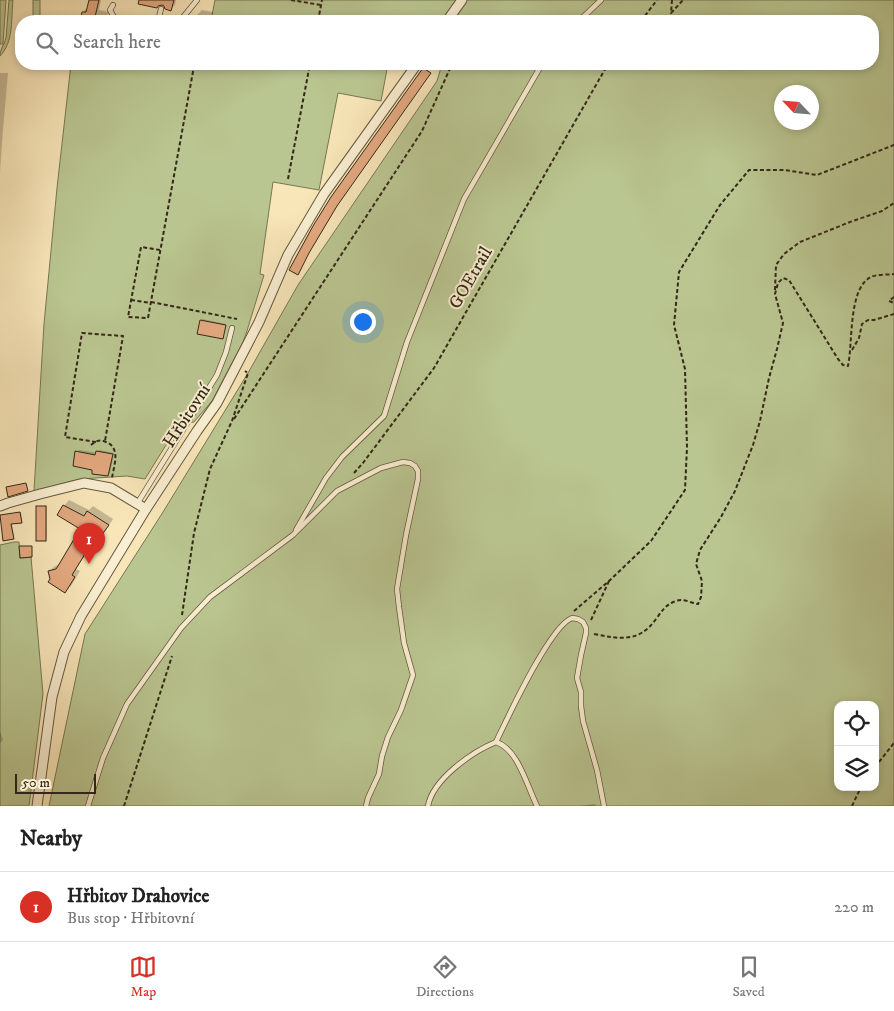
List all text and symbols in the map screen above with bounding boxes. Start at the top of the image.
search box [15,15,879,70]
icon: search [33,29,61,57]
text: Search here [73,31,161,54]
north arrow [774,85,819,130]
street label: GOEtrail [444,243,498,313]
your location [350,309,376,335]
street label: Hřbitovní [158,379,216,452]
pin: 1 [73,523,105,564]
map controls [834,701,879,791]
button: locate [834,701,879,746]
button: layers [834,746,879,791]
scale bar [15,771,96,794]
text: 50 m [22,774,50,792]
text: Nearby [20,826,82,852]
text: Hřbitov Drahovice [67,885,209,908]
text: 1 [33,897,39,917]
text: 220 m [834,897,874,917]
text: Bus stop · Hřbitovní [67,908,194,928]
tab: Map [129,953,157,1001]
tab: Directions [416,953,474,1001]
tab: Saved [733,953,765,1001]

